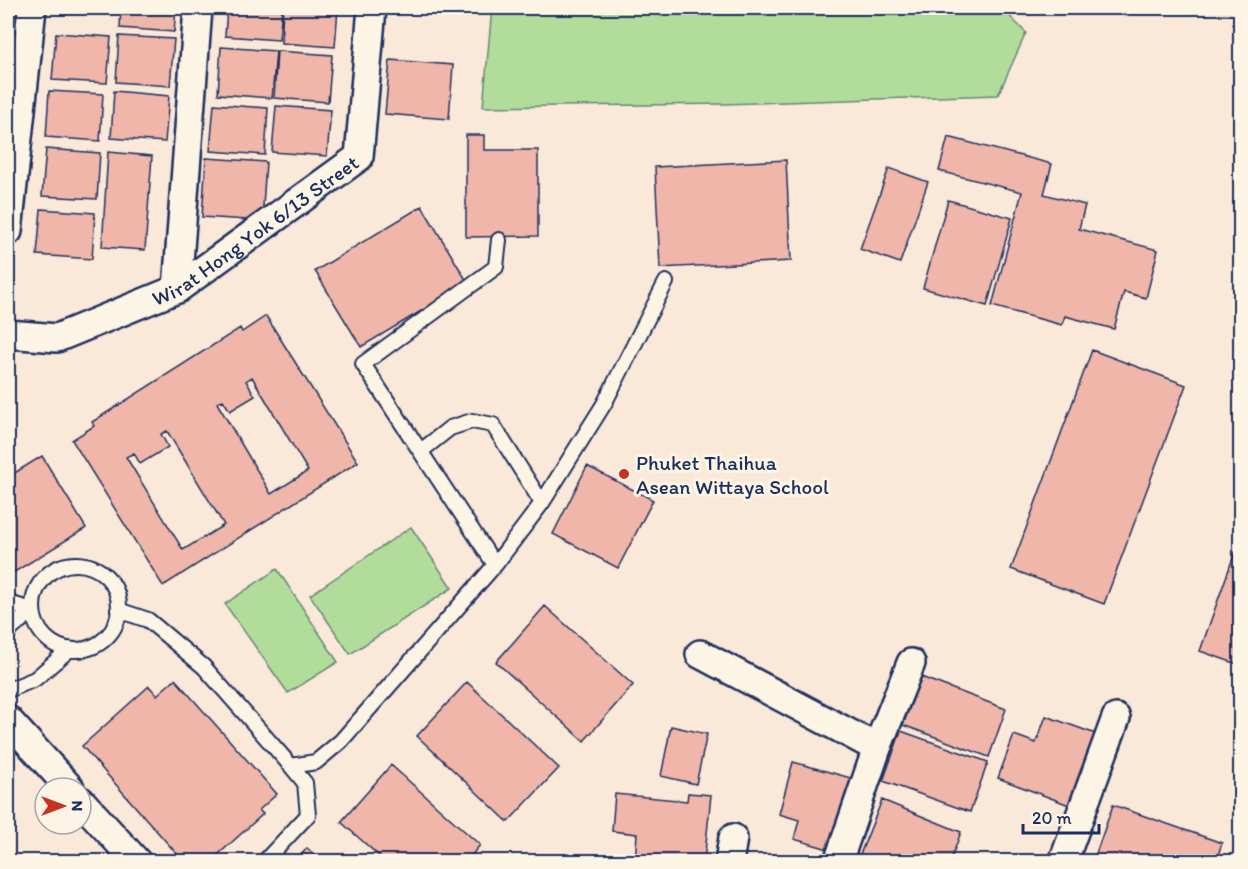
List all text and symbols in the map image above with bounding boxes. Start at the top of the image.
street label: Wirat Hong Yok 6/13 Street [148,149,363,310]
place label: Phuket Thaihua Asean Wittaya School [636,450,829,499]
marker: Phuket Thaihua Asean Wittaya School [617,467,631,481]
north arrow [33,776,93,836]
scale bar [1023,797,1100,835]
text: N [68,801,87,811]
text: 20 m [1032,807,1072,829]

